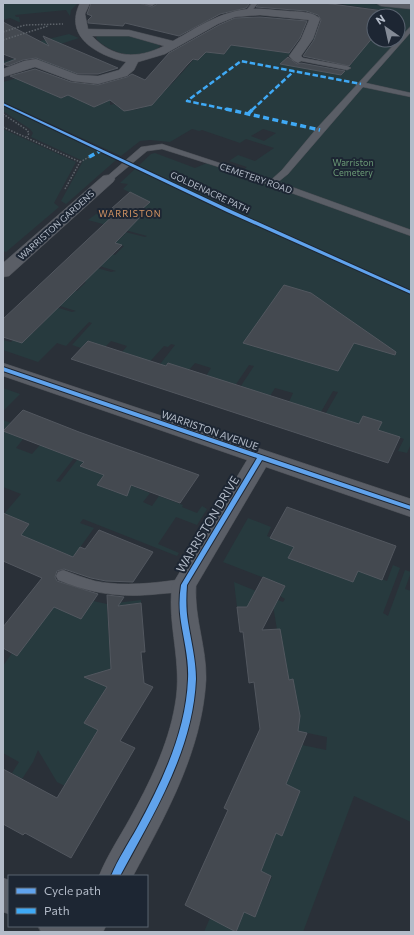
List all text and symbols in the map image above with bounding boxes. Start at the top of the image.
north arrow [366,8,406,48]
text: N [373,12,387,27]
park label: Warriston Cemetery [332,157,374,178]
street label: CEMETERY ROAD [218,160,294,196]
street label: GOLDENACRE PATH [169,169,251,215]
street label: WARRISTON GARDENS [16,188,96,262]
district label: WARRISTON [98,208,162,219]
street label: WARRISTON AVENUE [160,408,260,452]
street label: WARRISTON DRIVE [173,473,241,575]
legend [8,875,148,927]
text: Cycle path [44,883,101,897]
text: Path [44,903,70,917]

